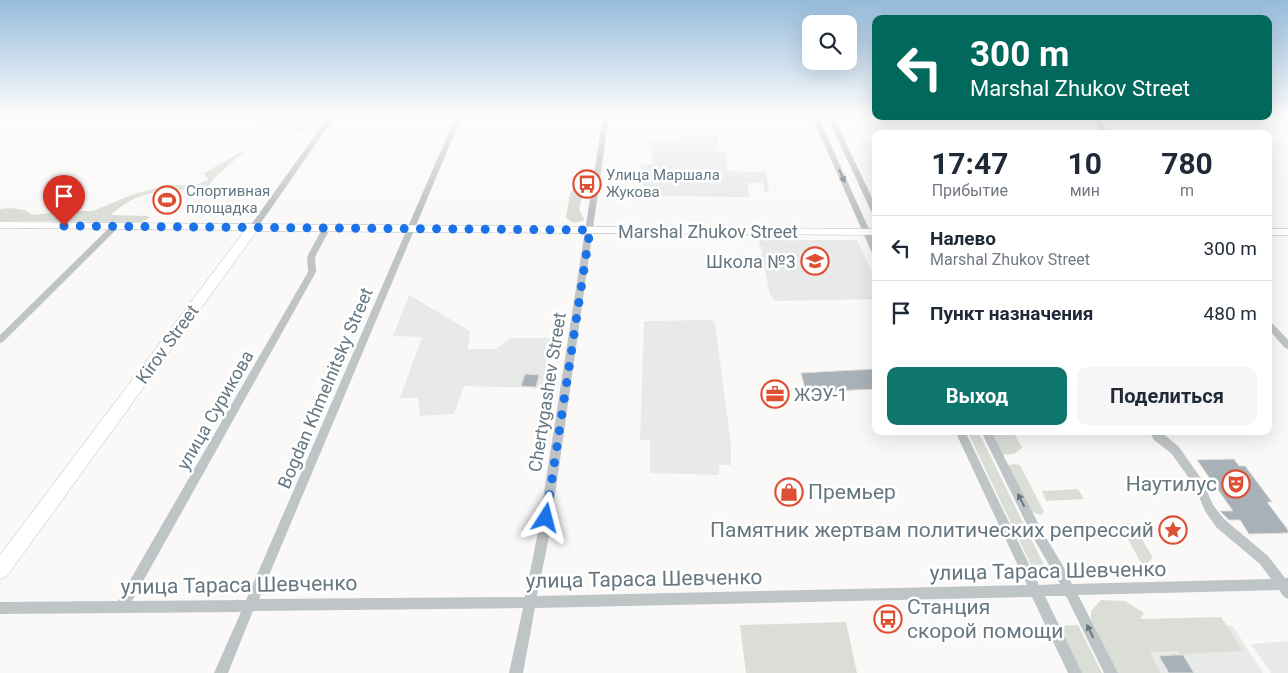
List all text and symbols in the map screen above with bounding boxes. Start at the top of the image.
map controls [802,15,857,70]
button: search [802,15,857,70]
text: 300 m [970,34,1069,75]
icon: left [887,35,952,100]
text: Marshal Zhukov Street [970,76,1190,101]
text: 17:47 [931,146,1008,181]
text: 10 [1068,146,1102,181]
text: 780 [1161,146,1213,181]
place label: Улица Маршала Жукова [606,166,720,201]
bus stop icon: Улица Маршала Жукова [572,169,602,199]
one-way arrow [838,169,846,183]
pin [43,175,85,226]
text: Прибытие [932,181,1008,200]
text: мин [1070,181,1100,200]
text: m [1180,181,1194,200]
icon: arrive [50,182,78,210]
place label: Спортивная площадка [186,182,270,217]
sports icon: Спортивная площадка [152,185,182,215]
street label: Marshal Zhukov Street [618,221,798,242]
text: Налево [930,227,996,250]
icon: left [887,234,915,262]
text: 300 m [1204,237,1257,260]
school or university icon: Школа №3 [800,246,830,276]
text: Marshal Zhukov Street [930,250,1090,269]
place label: Школа №3 [706,251,796,272]
street label: Bogdan Khmelnitsky Street [273,284,377,491]
icon: arrive [887,299,915,327]
street label: Kirov Street [131,300,203,388]
text: Пункт назначения [930,302,1093,325]
text: 480 m [1204,302,1257,325]
street label: Chertygashev Street [524,311,570,473]
street label: улица Сурикова [172,347,258,473]
button: Выход [887,367,1067,425]
button: Поделиться [1077,367,1257,425]
office icon: ЖЭУ-1 [760,379,790,409]
place label: ЖЭУ-1 [794,384,848,405]
theatre icon: Наутилус [1221,469,1251,499]
place label: Наутилус [1126,472,1217,496]
shop icon: Премьер [774,477,804,507]
place label: Премьер [808,480,896,504]
position arrow [519,491,571,543]
one-way arrow [1017,493,1025,508]
place icon: Памятник жертвам политических репрессий [1158,515,1188,545]
place label: Памятник жертвам политических репрессий [710,518,1154,542]
street label: улица Тараса Шевченко [929,557,1167,585]
street label: улица Тараса Шевченко [525,565,763,593]
street label: улица Тараса Шевченко [120,571,358,599]
place label: Станция скорой помощи [907,595,1063,643]
bus stop icon: Станция скорой помощи [873,604,903,634]
one-way arrow [1086,624,1094,638]

